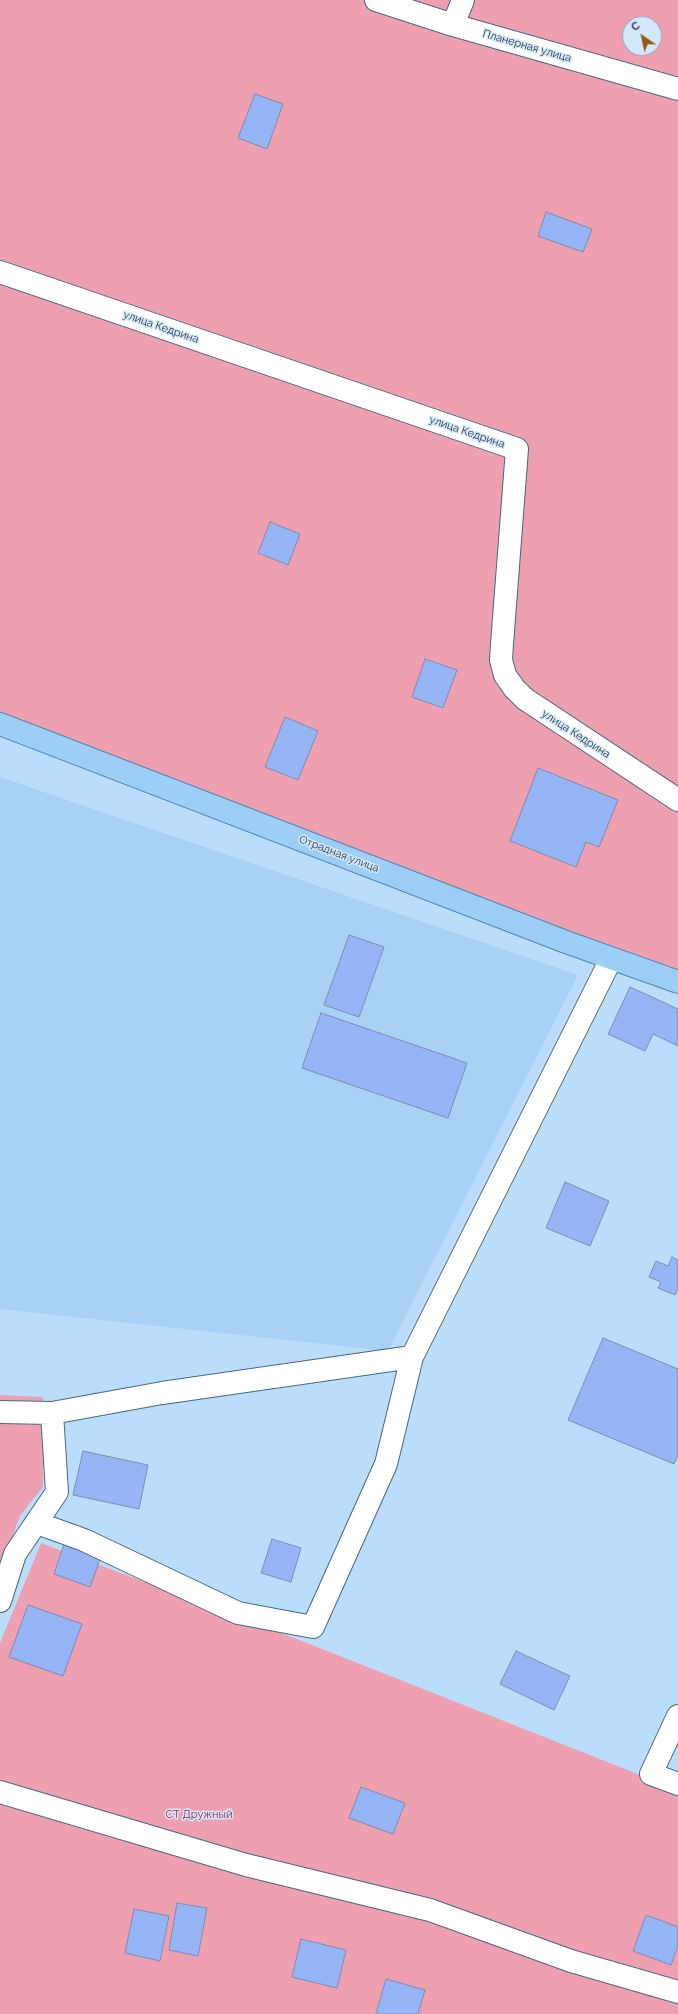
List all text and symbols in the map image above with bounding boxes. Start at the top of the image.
north arrow [622,16,662,56]
text: С [629,19,642,34]
street label: Планерная улица [481,27,573,65]
street label: улица Кедрина [121,308,201,346]
street label: улица Кедрина [427,413,507,451]
street label: улица Кедрина [539,707,613,761]
street label: Отрадная улица [297,833,381,875]
park label: СТ Дружный [166,1808,232,1822]

